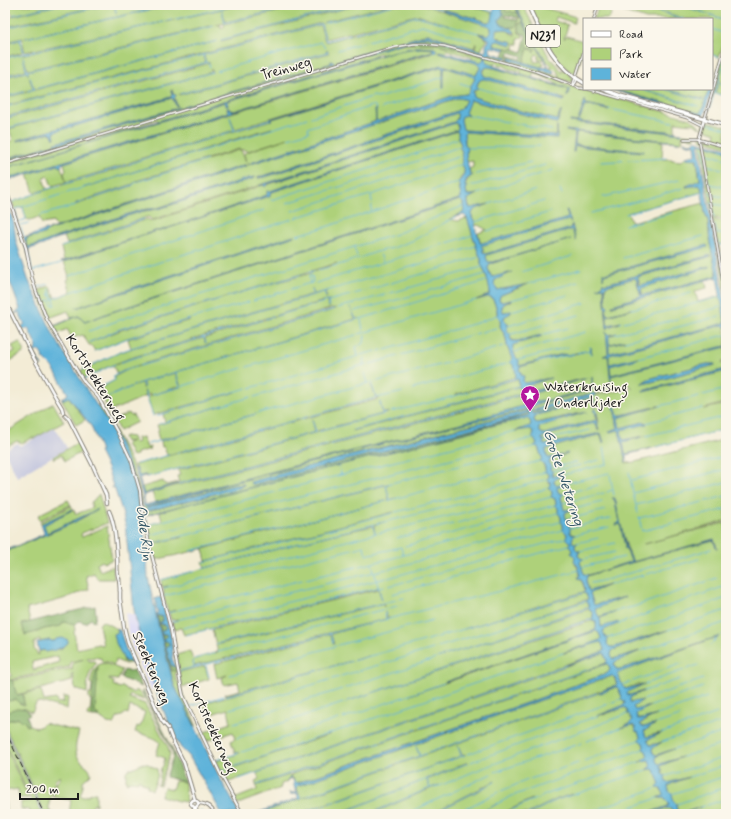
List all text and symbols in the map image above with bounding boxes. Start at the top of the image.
legend [583,18,713,90]
road number: N231 [526,25,560,47]
text: Road [619,27,643,43]
text: Park [619,47,643,63]
street label: Treinweg [259,53,314,86]
text: Water [619,67,651,83]
street label: Kortsteekterweg [59,331,129,426]
place label: Waterkruising / Onderlijder [544,378,628,412]
place icon: Waterkruising / Onderlijder [519,384,541,412]
water label: Grote Wetering [537,427,588,530]
water label: Oude Rijn [130,504,158,562]
street label: Steekterweg [128,629,174,707]
street label: Kortsteekterweg [182,679,240,778]
scale bar [20,775,78,801]
text: 200 m [26,782,59,798]

